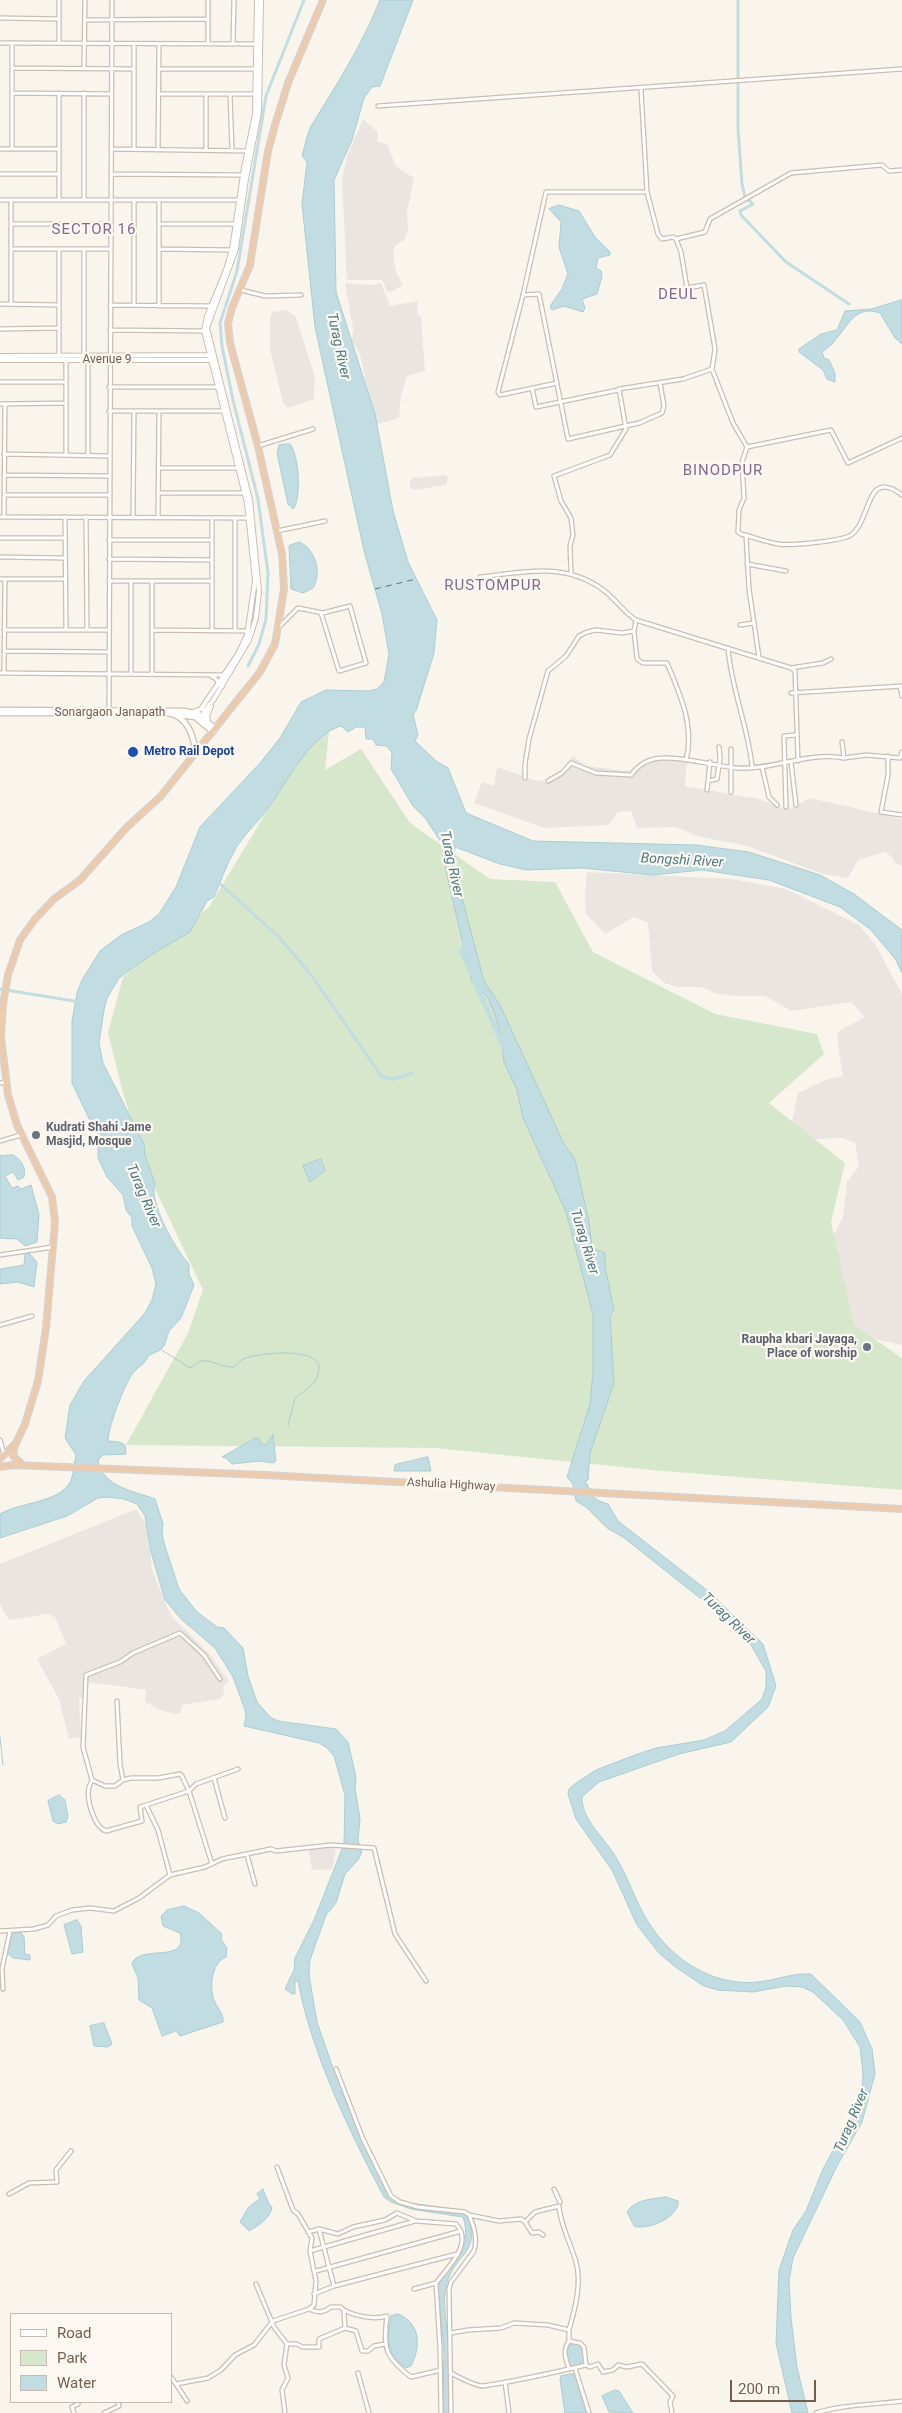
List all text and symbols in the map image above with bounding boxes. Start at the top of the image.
district label: SECTOR 16 [50,221,138,239]
district label: DEUL [657,286,699,304]
water label: Turag River [323,311,353,381]
street label: Avenue 9 [83,353,131,367]
district label: BINODPUR [682,462,764,480]
district label: RUSTOMPUR [443,577,543,595]
street label: Sonargaon Janapath [55,706,165,720]
marker: Metro Rail Depot [126,745,140,759]
place label: Metro Rail Depot [144,745,234,759]
water label: Turag River [436,829,466,899]
water label: Bongshi River [640,850,724,872]
place label: Kudrati Shahi Jame Masjid, Mosque [46,1121,151,1149]
marker: Kudrati Shahi Jame Masjid, Mosque [30,1129,42,1141]
water label: Turag River [122,1162,164,1230]
water label: Turag River [566,1207,602,1277]
place label: Raupha kbari Jayaga, Place of worship [742,1333,857,1361]
marker: Raupha kbari Jayaga, Place of worship [861,1341,873,1353]
street label: Ashulia Highway [406,1475,496,1495]
water label: Turag River [698,1589,758,1649]
water label: Turag River [831,2087,873,2155]
legend [10,2313,172,2403]
text: Road [57,2324,91,2342]
text: Park [57,2349,87,2367]
scale bar [732,2370,818,2402]
text: Water [57,2374,96,2392]
text: 200 m [738,2380,780,2398]

